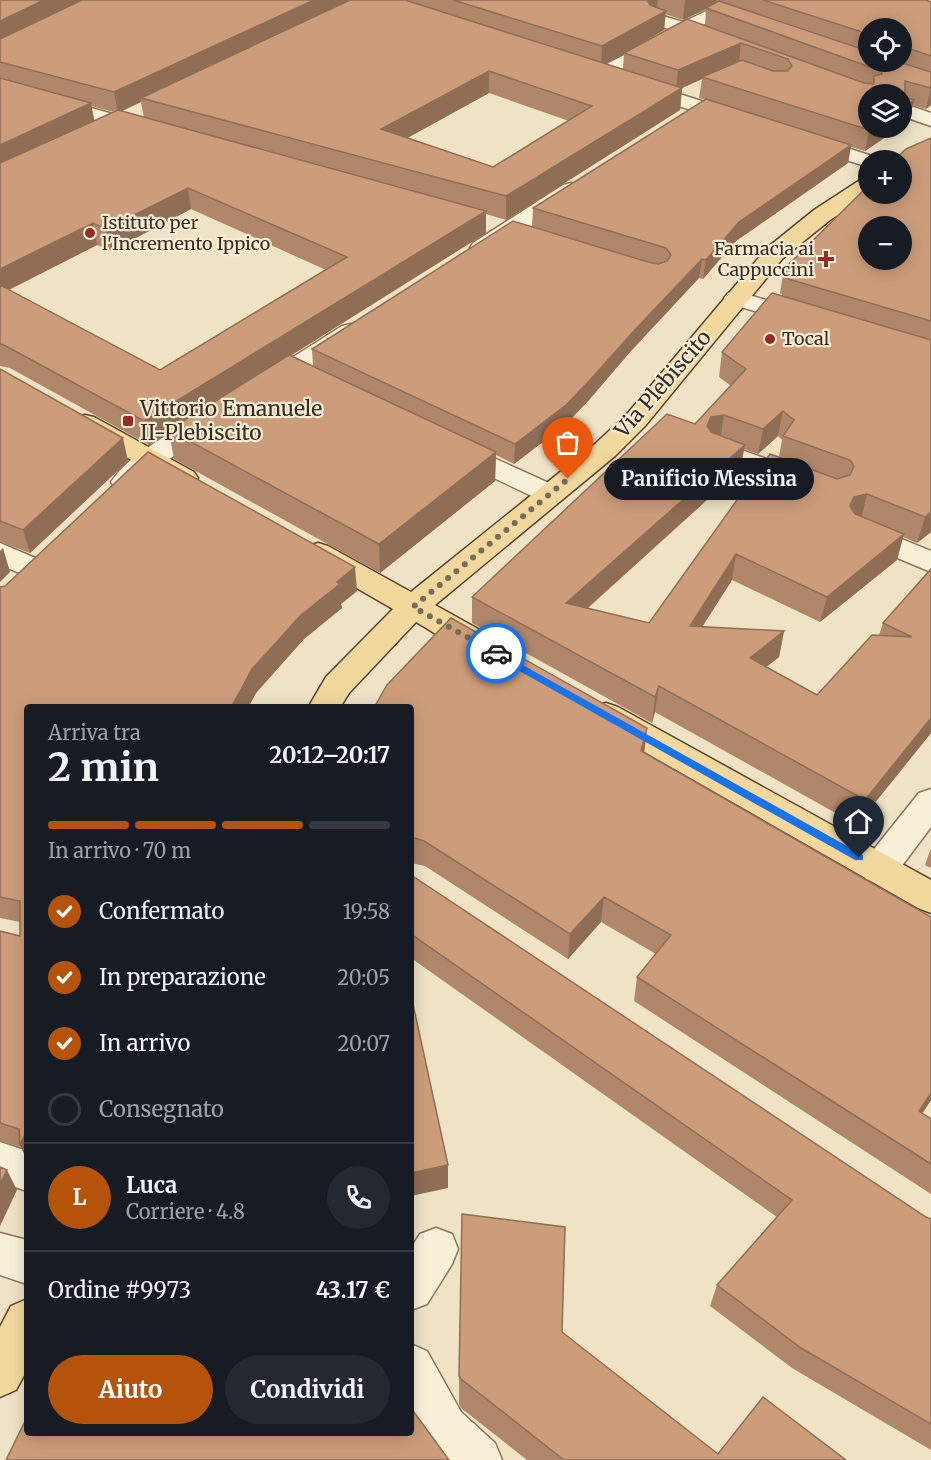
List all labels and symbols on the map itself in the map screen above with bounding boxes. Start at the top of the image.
place label: Istituto per l'Incremento Ippico [102,211,270,255]
marker: Istituto per l'Incremento Ippico [83,226,97,240]
place label: Farmacia ai Cappuccini [714,237,814,281]
marker: Farmacia ai Cappuccini [819,252,833,266]
street label: Via Plebiscito [608,324,717,444]
place label: Tocal [782,327,830,350]
marker: Tocal [763,332,777,346]
place label: Vittorio Emanuele II-Plebiscito [139,395,322,446]
marker: Vittorio Emanuele II-Plebiscito [121,414,135,428]
pin [542,417,593,479]
callout: Panificio Messina [604,458,814,500]
courier [466,623,526,683]
pin [833,796,884,858]

